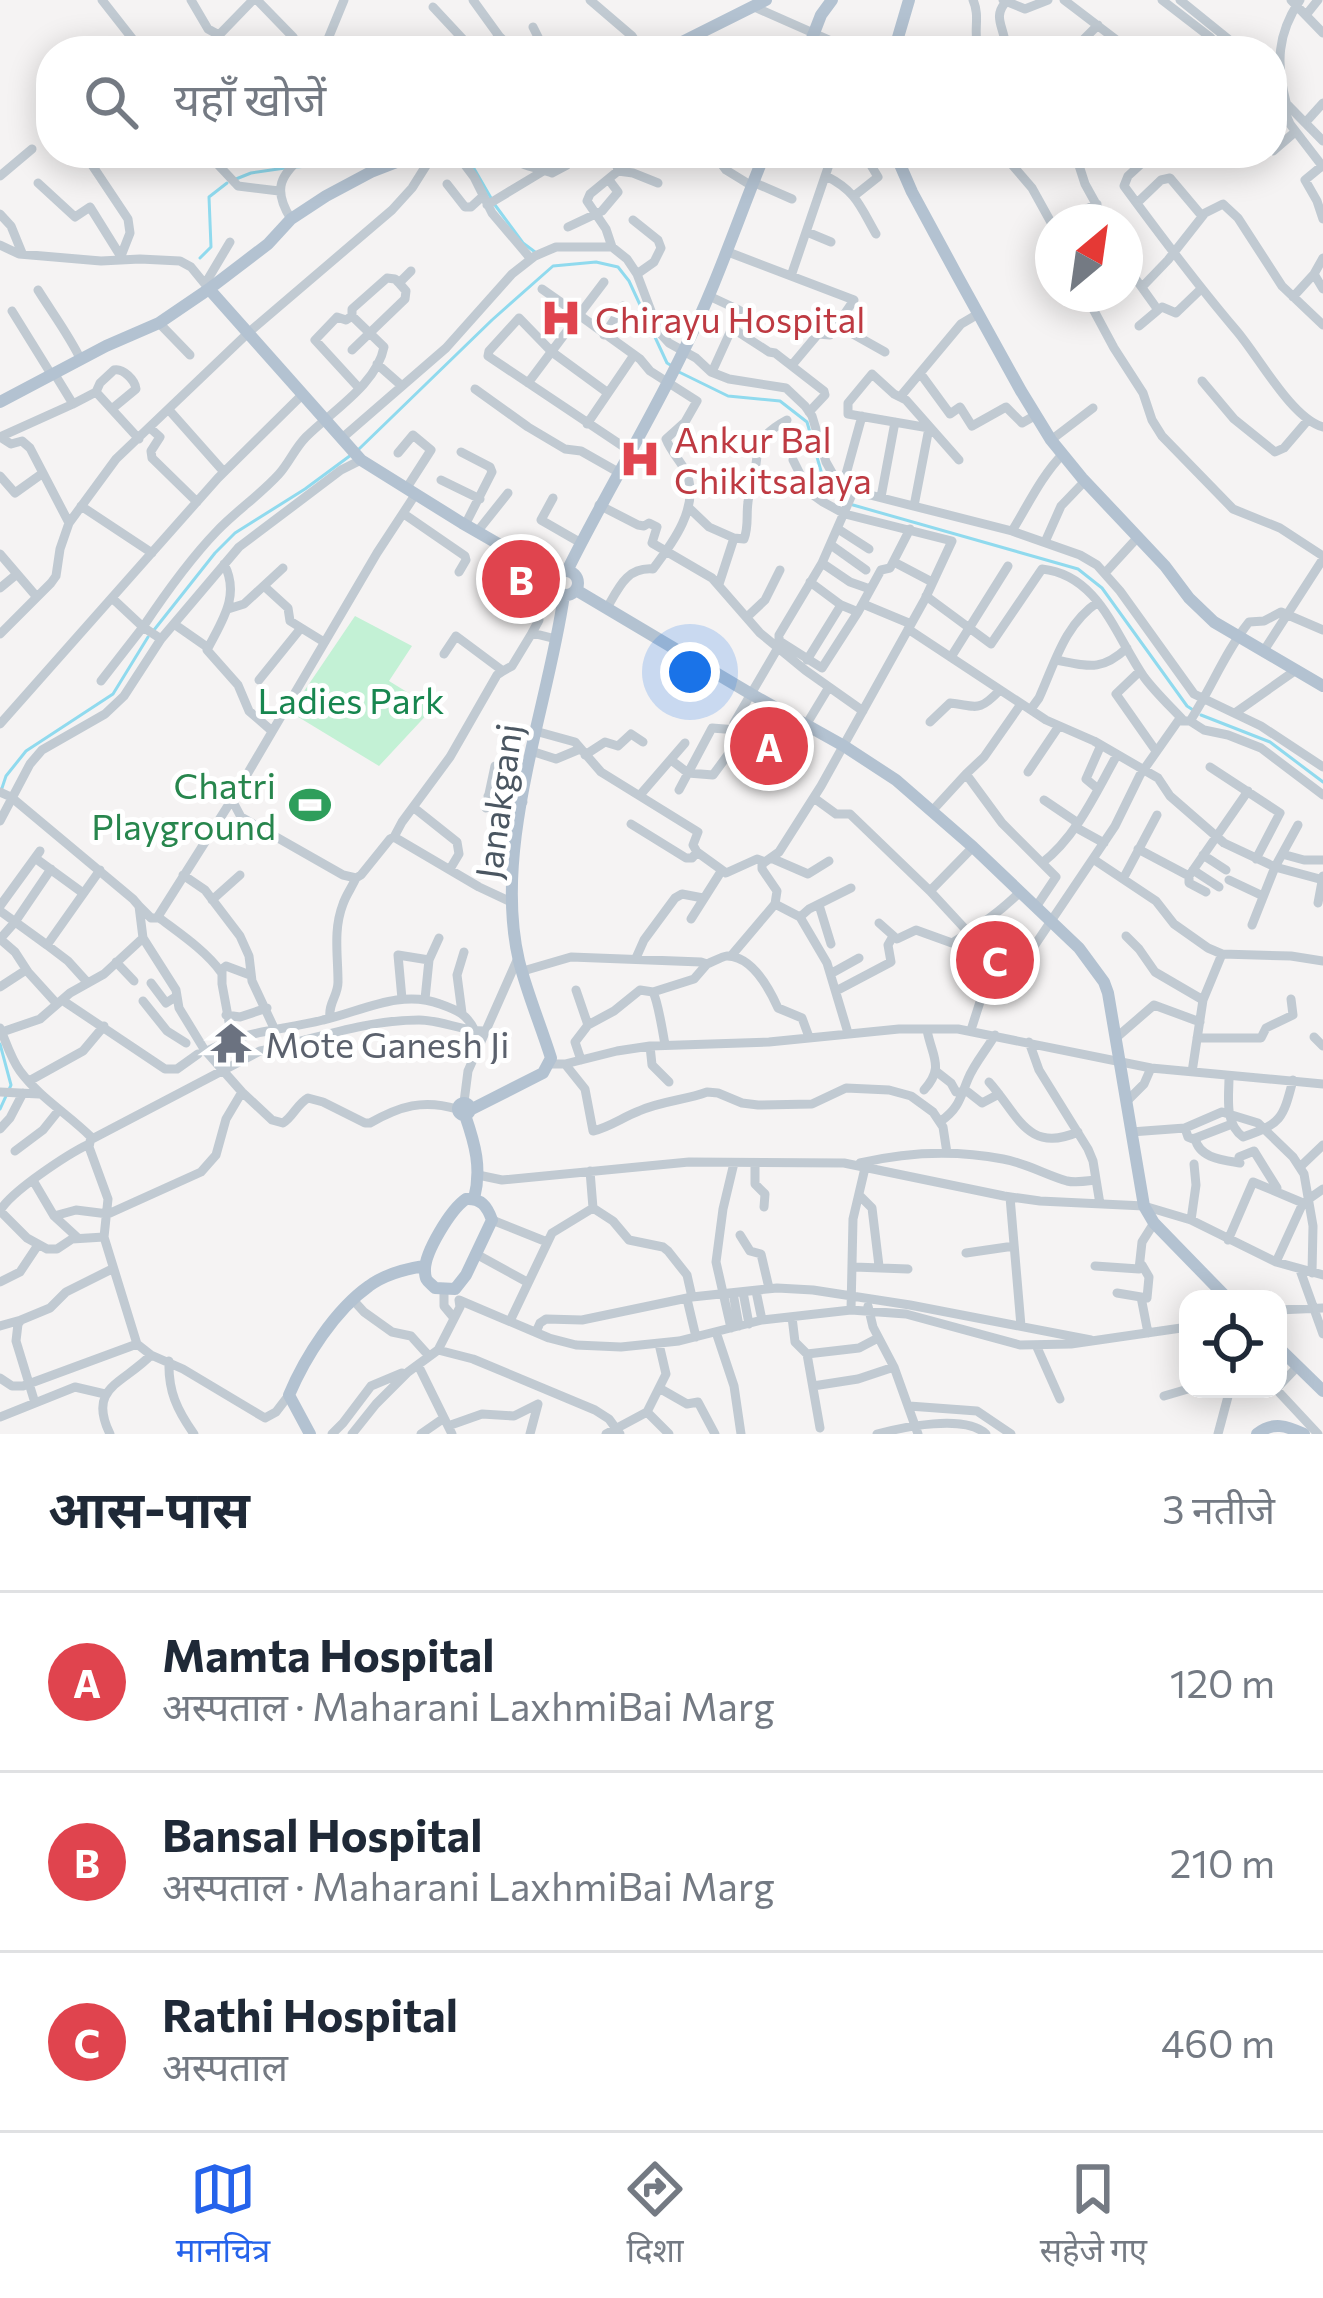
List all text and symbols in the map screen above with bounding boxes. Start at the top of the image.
search box [36,36,1287,168]
icon: search [78,69,144,135]
text: यहाँ खोजें [174,70,326,125]
north arrow [1035,204,1143,312]
hospital icon: Chirayu Hospital [538,295,584,341]
place label: Chirayu Hospital [595,296,865,340]
place label: Ankur Bal Chikitsalaya [674,416,872,501]
hospital icon: Ankur Bal Chikitsalaya [617,436,663,482]
pin: B [482,534,560,624]
your location [660,642,720,702]
park label: Ladies Park [257,677,445,721]
pin: A [730,701,808,791]
street label: Janakganj [464,721,530,881]
place label: Chatri Playground [91,762,276,847]
sports icon: Chatri Playground [287,782,333,828]
pin: C [956,915,1034,1005]
temple icon: Mote Ganesh Ji [208,1020,254,1066]
place label: Mote Ganesh Ji [265,1021,509,1065]
map controls [1179,1290,1287,1398]
button: locate [1179,1290,1287,1398]
text: आस-पास [48,1476,250,1539]
text: 3 नतीजे [1162,1484,1275,1532]
text: Mamta Hospital [162,1626,495,1681]
text: A [73,1658,101,1706]
text: 120 m [1170,1658,1275,1706]
text: अस्पताल · Maharani LaxhmiBai Marg [162,1681,775,1729]
text: Bansal Hospital [162,1806,482,1861]
text: B [74,1838,100,1886]
text: 210 m [1170,1838,1275,1886]
text: अस्पताल · Maharani LaxhmiBai Marg [162,1861,775,1909]
text: Rathi Hospital [162,1986,458,2041]
text: C [74,2018,100,2066]
text: 460 m [1161,2018,1275,2066]
text: अस्पताल [162,2041,288,2089]
tab: मानचित्र [176,2156,270,2275]
tab: दिशा [622,2156,688,2275]
tab: सहेजे गए [1040,2156,1147,2275]

